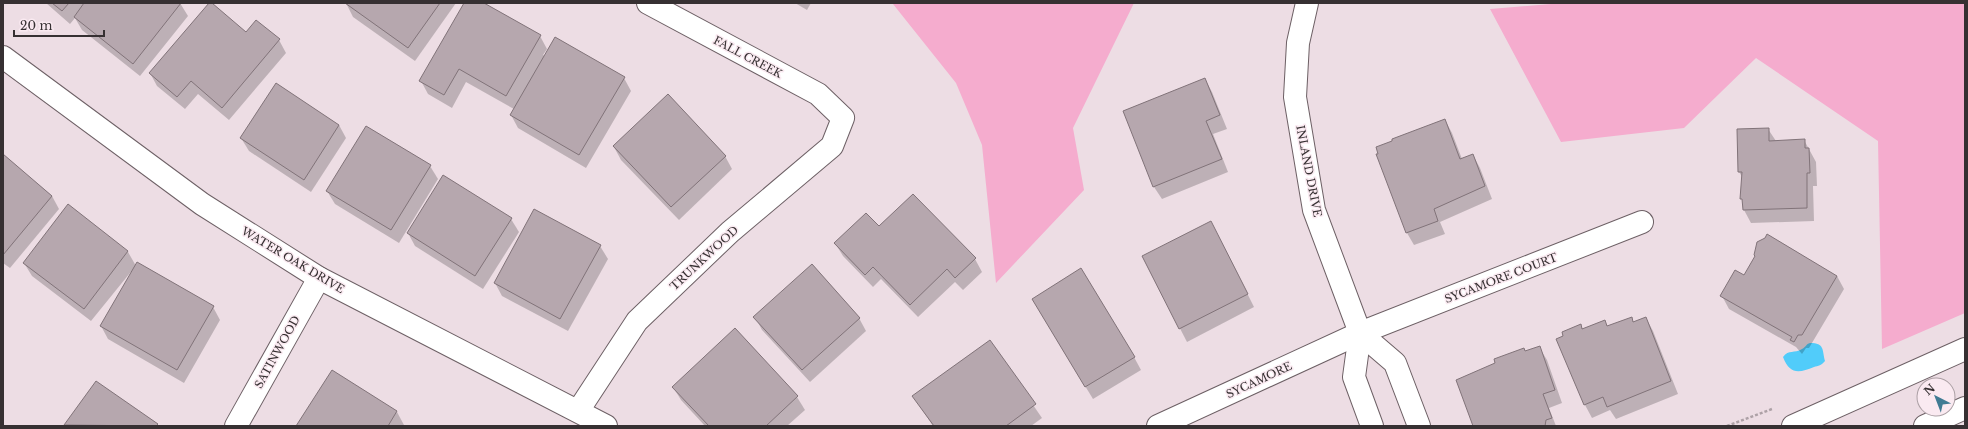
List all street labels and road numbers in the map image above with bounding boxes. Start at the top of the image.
street label: FALL CREEK [711,33,785,81]
street label: INLAND DRIVE [1293,124,1325,218]
street label: WATER OAK DRIVE [238,223,347,296]
street label: TRUNKWOOD [667,223,741,293]
street label: SYCAMORE COURT [1443,250,1560,306]
street label: SATINWOOD [251,313,303,391]
street label: SYCAMORE [1224,359,1294,401]

